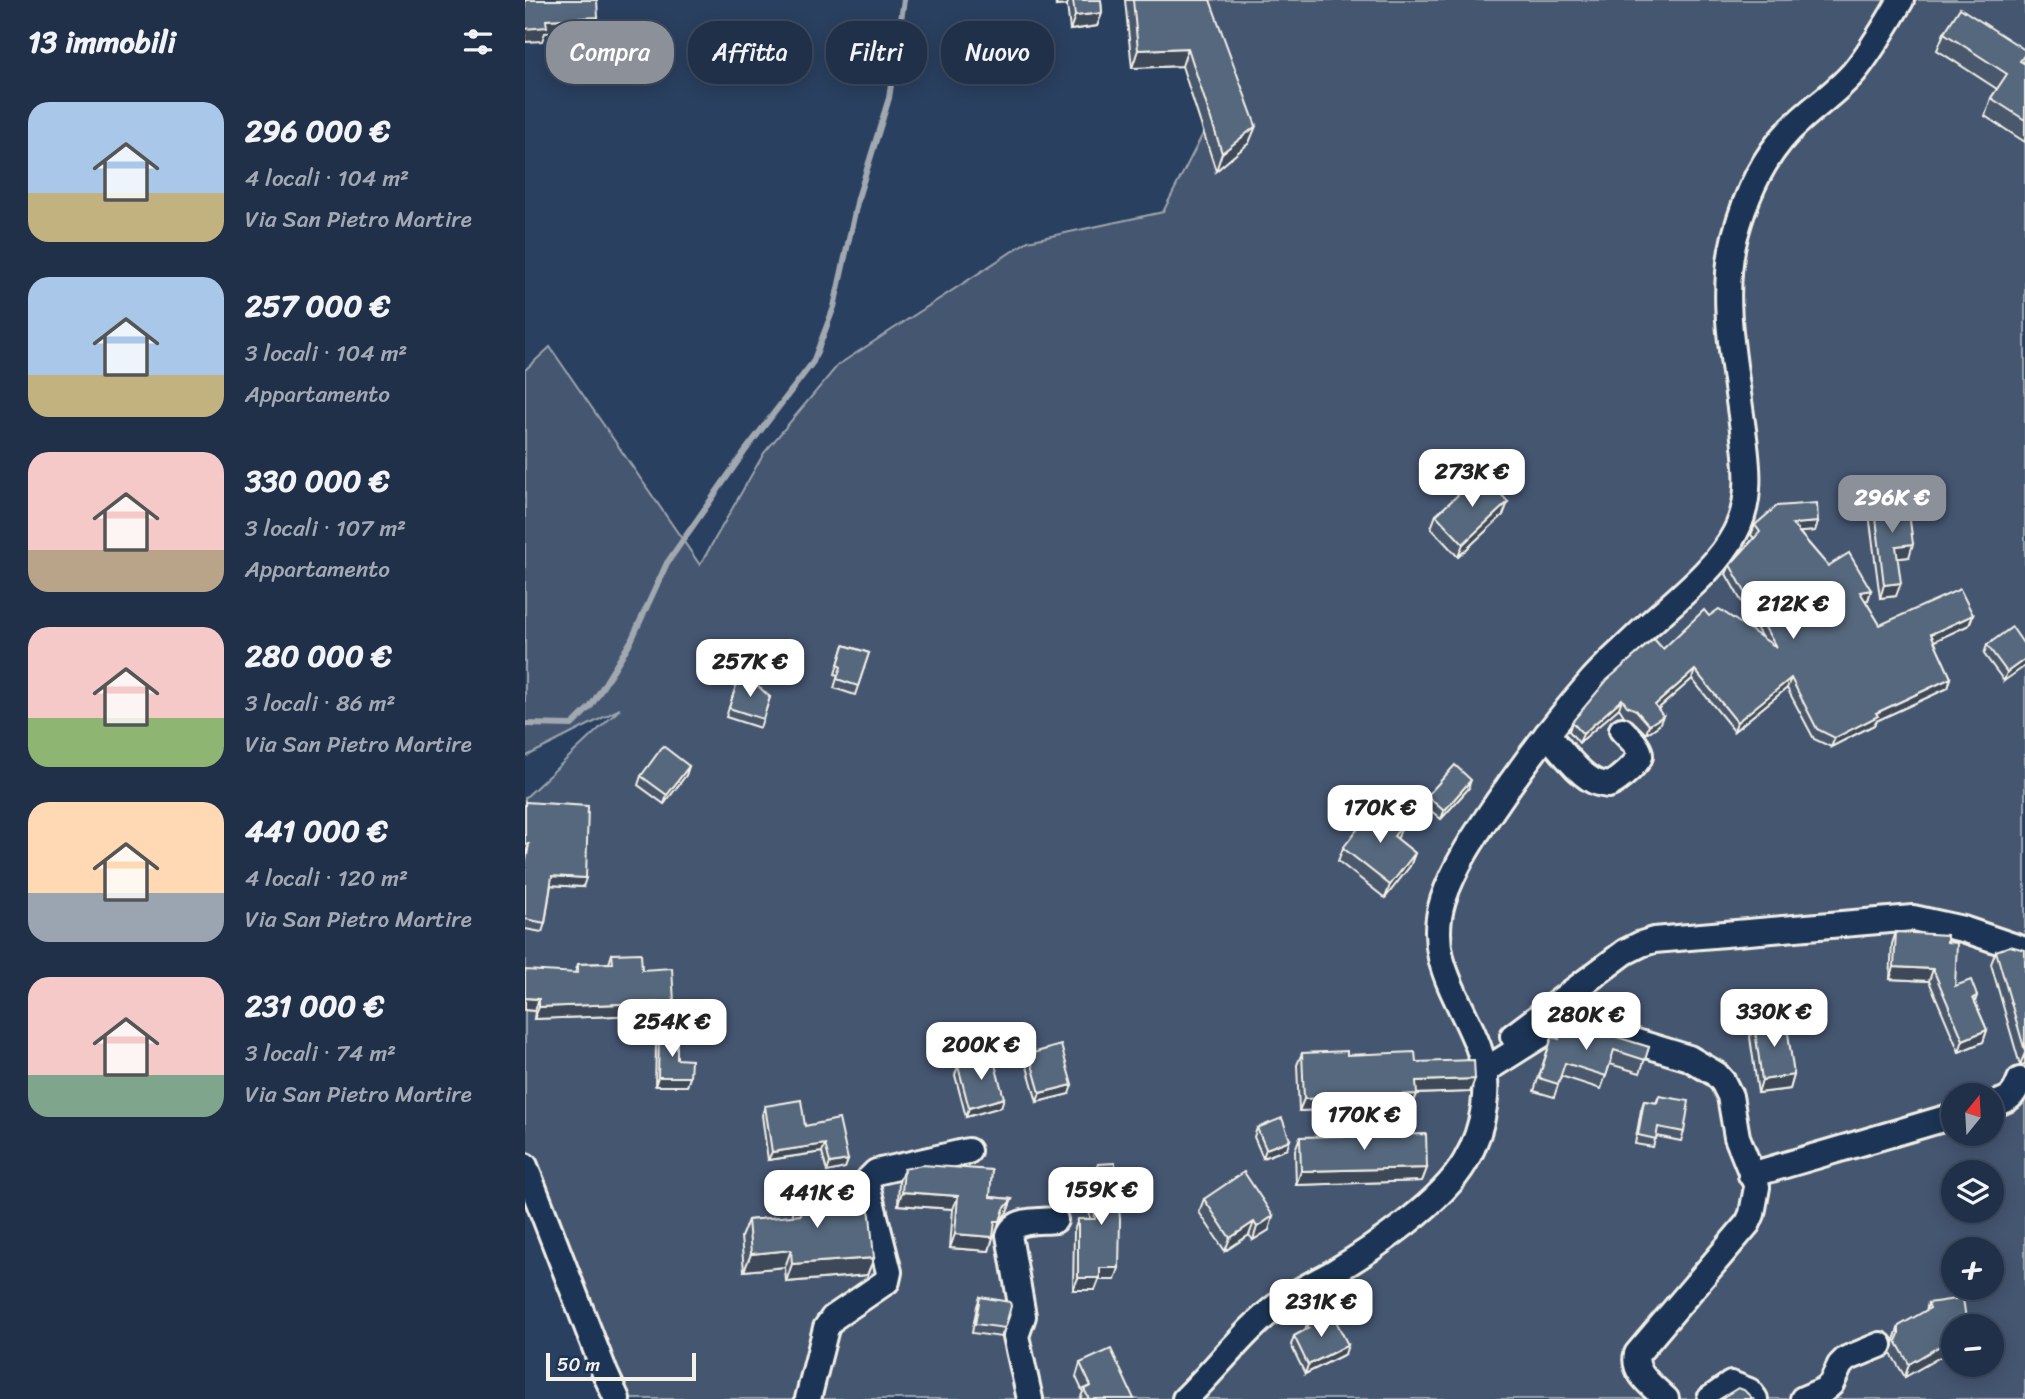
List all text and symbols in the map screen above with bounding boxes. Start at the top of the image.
text: 13 immobili [28,15,176,69]
chip: Compra [546,21,674,84]
chip: Affitta [688,21,812,84]
chip: Filtri [826,21,927,84]
chip: Nuovo [941,21,1054,84]
icon: filters [459,23,497,61]
text: 296 000 € [245,104,390,158]
icon: home [84,130,168,214]
text: 4 locali · 104 m² [245,158,409,199]
text: Via San Pietro Martire [245,199,472,240]
text: 257 000 € [245,279,390,333]
icon: home [84,305,168,389]
text: 3 locali · 104 m² [245,333,407,374]
text: Appartamento [245,374,390,415]
pin: 273K € [1415,449,1529,509]
text: 273K € [1435,451,1509,492]
text: 330 000 € [245,454,389,508]
pin: 296K € [1835,476,1949,535]
text: 296K € [1854,477,1930,518]
icon: home [84,480,168,564]
text: 3 locali · 107 m² [245,508,406,549]
text: Appartamento [245,549,390,590]
pin: 212K € [1736,582,1850,641]
text: 212K € [1757,583,1829,624]
text: 280 000 € [245,629,392,683]
pin: 257K € [693,640,807,699]
text: 257K € [712,641,788,682]
icon: home [84,655,168,739]
text: 3 locali · 86 m² [245,683,396,724]
text: Via San Pietro Martire [245,724,472,765]
pin: 170K € [1323,786,1437,845]
text: 170K € [1344,787,1416,828]
text: 441 000 € [245,804,388,858]
icon: home [84,830,168,914]
text: 4 locali · 120 m² [245,858,408,899]
text: Via San Pietro Martire [245,899,472,940]
text: 231 000 € [245,979,384,1033]
pin: 330K € [1717,990,1831,1049]
text: 330K € [1736,991,1812,1032]
pin: 280K € [1529,992,1643,1052]
text: 280K € [1548,994,1624,1035]
pin: 254K € [615,1000,729,1059]
text: 254K € [634,1001,710,1042]
icon: home [84,1005,168,1089]
pin: 200K € [924,1023,1038,1082]
text: 200K € [942,1024,1020,1065]
text: 3 locali · 74 m² [245,1033,396,1074]
text: Via San Pietro Martire [245,1074,472,1115]
north arrow [1941,1083,2004,1146]
map controls [1941,1083,2004,1377]
pin: 170K € [1307,1092,1421,1152]
text: 170K € [1328,1094,1400,1135]
button: layers [1941,1160,2004,1223]
pin: 159K € [1044,1168,1158,1227]
text: 159K € [1064,1169,1138,1210]
pin: 441K € [760,1170,874,1230]
text: 441K € [780,1172,854,1213]
button: + [1941,1237,2004,1300]
pin: 231K € [1264,1280,1378,1339]
text: 231K € [1285,1281,1357,1322]
button: − [1941,1314,2004,1377]
text: 50 m [557,1348,600,1381]
scale bar [546,1350,697,1382]

